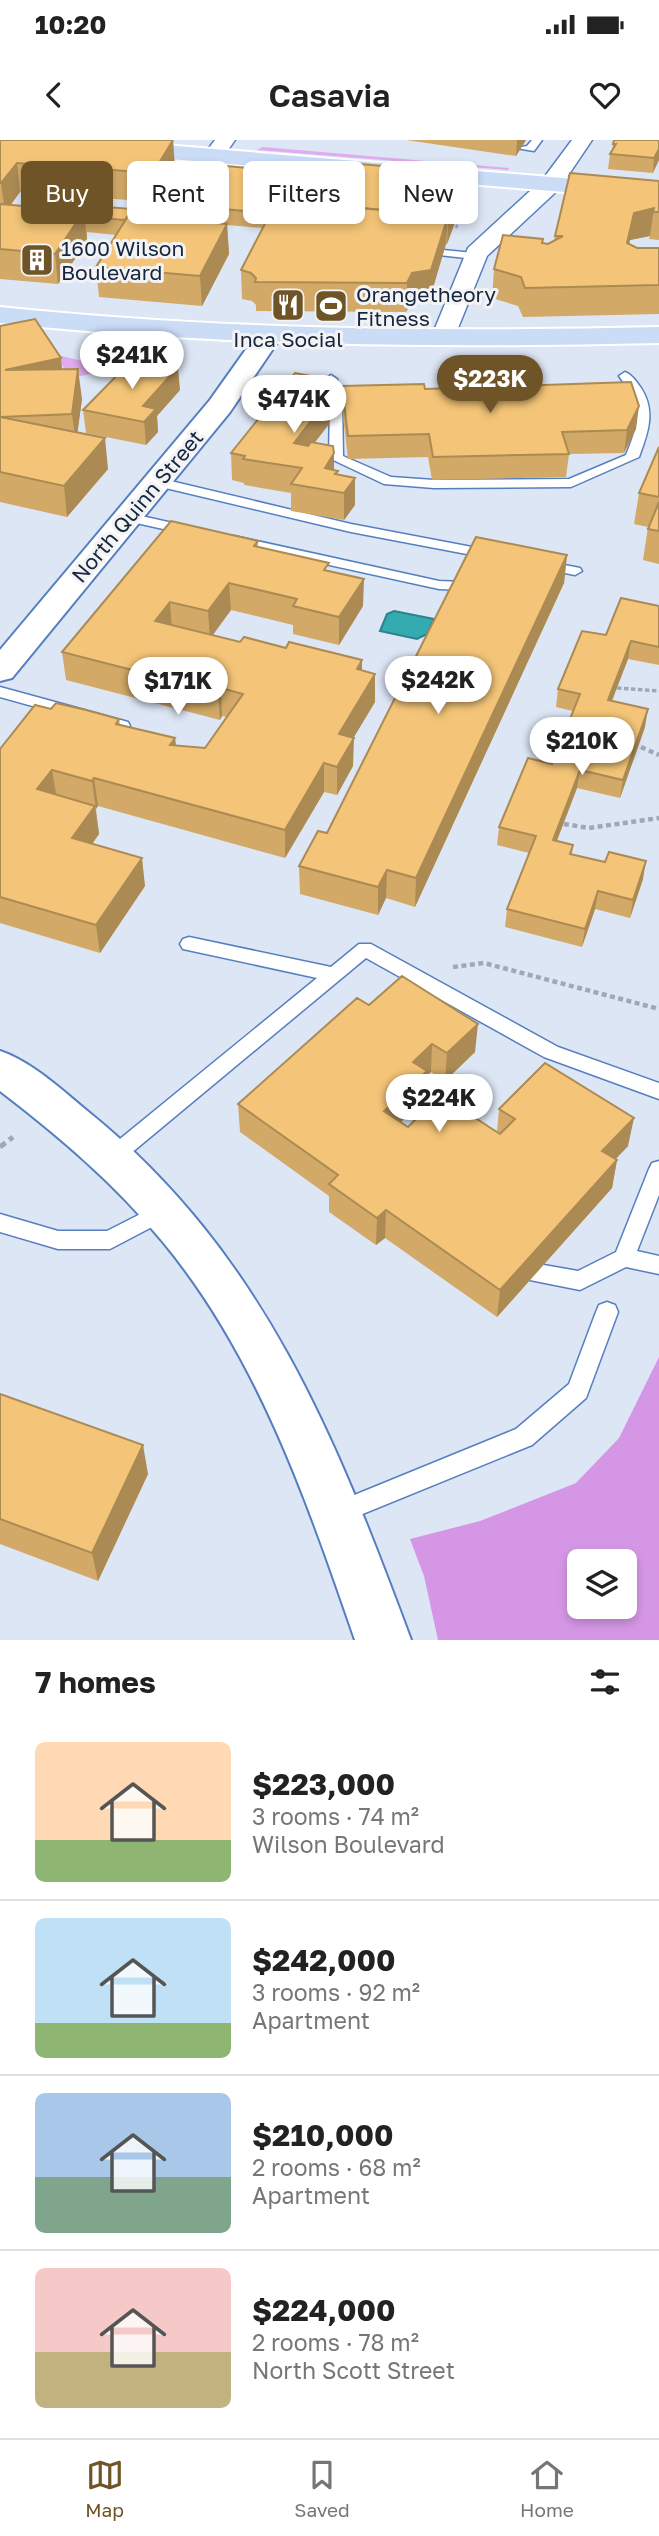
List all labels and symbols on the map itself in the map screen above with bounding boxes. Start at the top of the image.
place label: 1600 Wilson Boulevard [61,235,184,285]
building icon: 1600 Wilson Boulevard [18,241,56,279]
place label: Orangetheory Fitness [356,281,496,331]
restaurant icon: Inca Social [269,286,307,324]
sports icon: Orangetheory Fitness [312,287,350,325]
place label: Inca Social [233,326,343,352]
pin: $241K [83,331,181,391]
pin: $223K [441,356,539,415]
pin: $474K [245,376,343,435]
street label: North Quinn Street [66,425,208,587]
pin: $242K [389,656,487,716]
pin: $171K [129,658,227,717]
pin: $210K [533,718,631,777]
pin: $224K [390,1074,488,1134]

